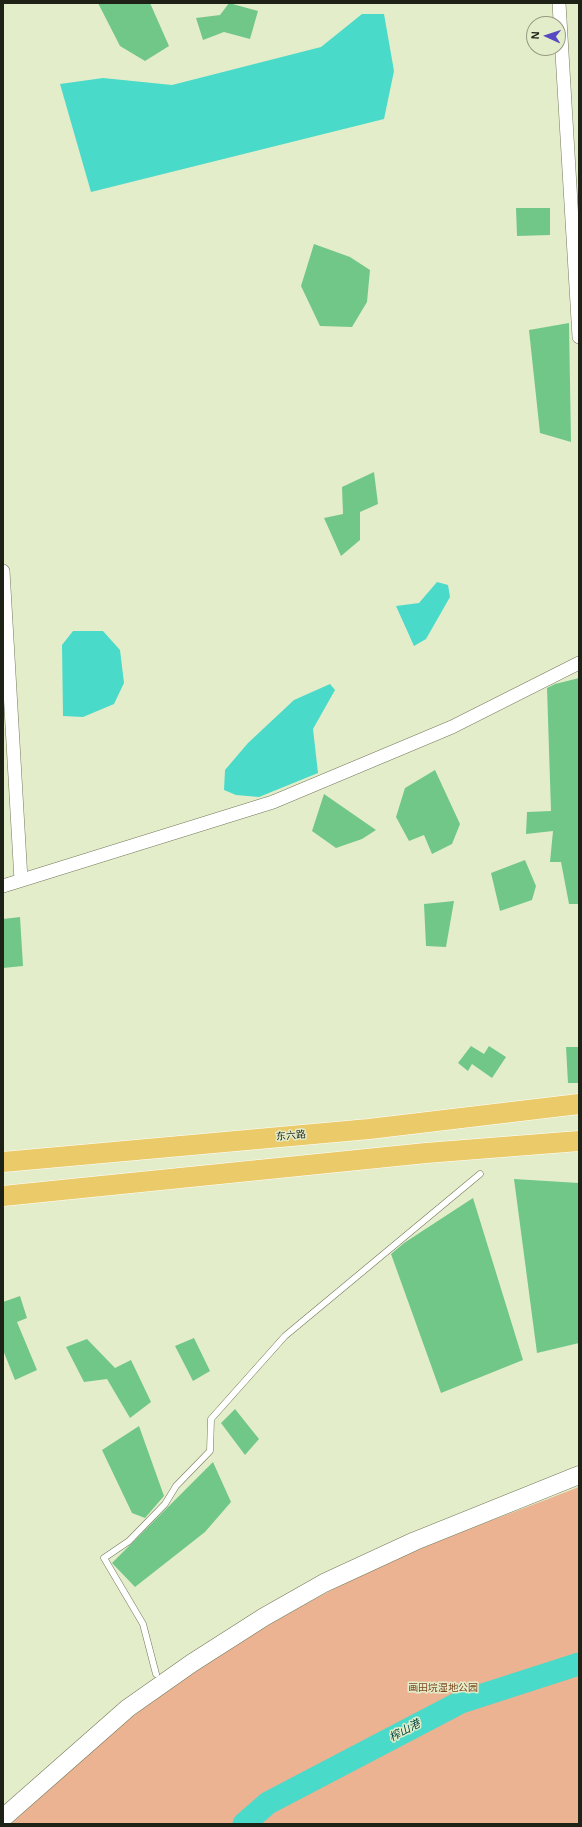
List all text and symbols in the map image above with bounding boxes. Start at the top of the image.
north arrow [526,16,566,56]
text: N [529,31,541,40]
street label: 东六路 [276,1129,306,1143]
park label: 画田垸湿地公园 [408,1682,478,1694]
water label: 榨山港 [387,1717,423,1745]

